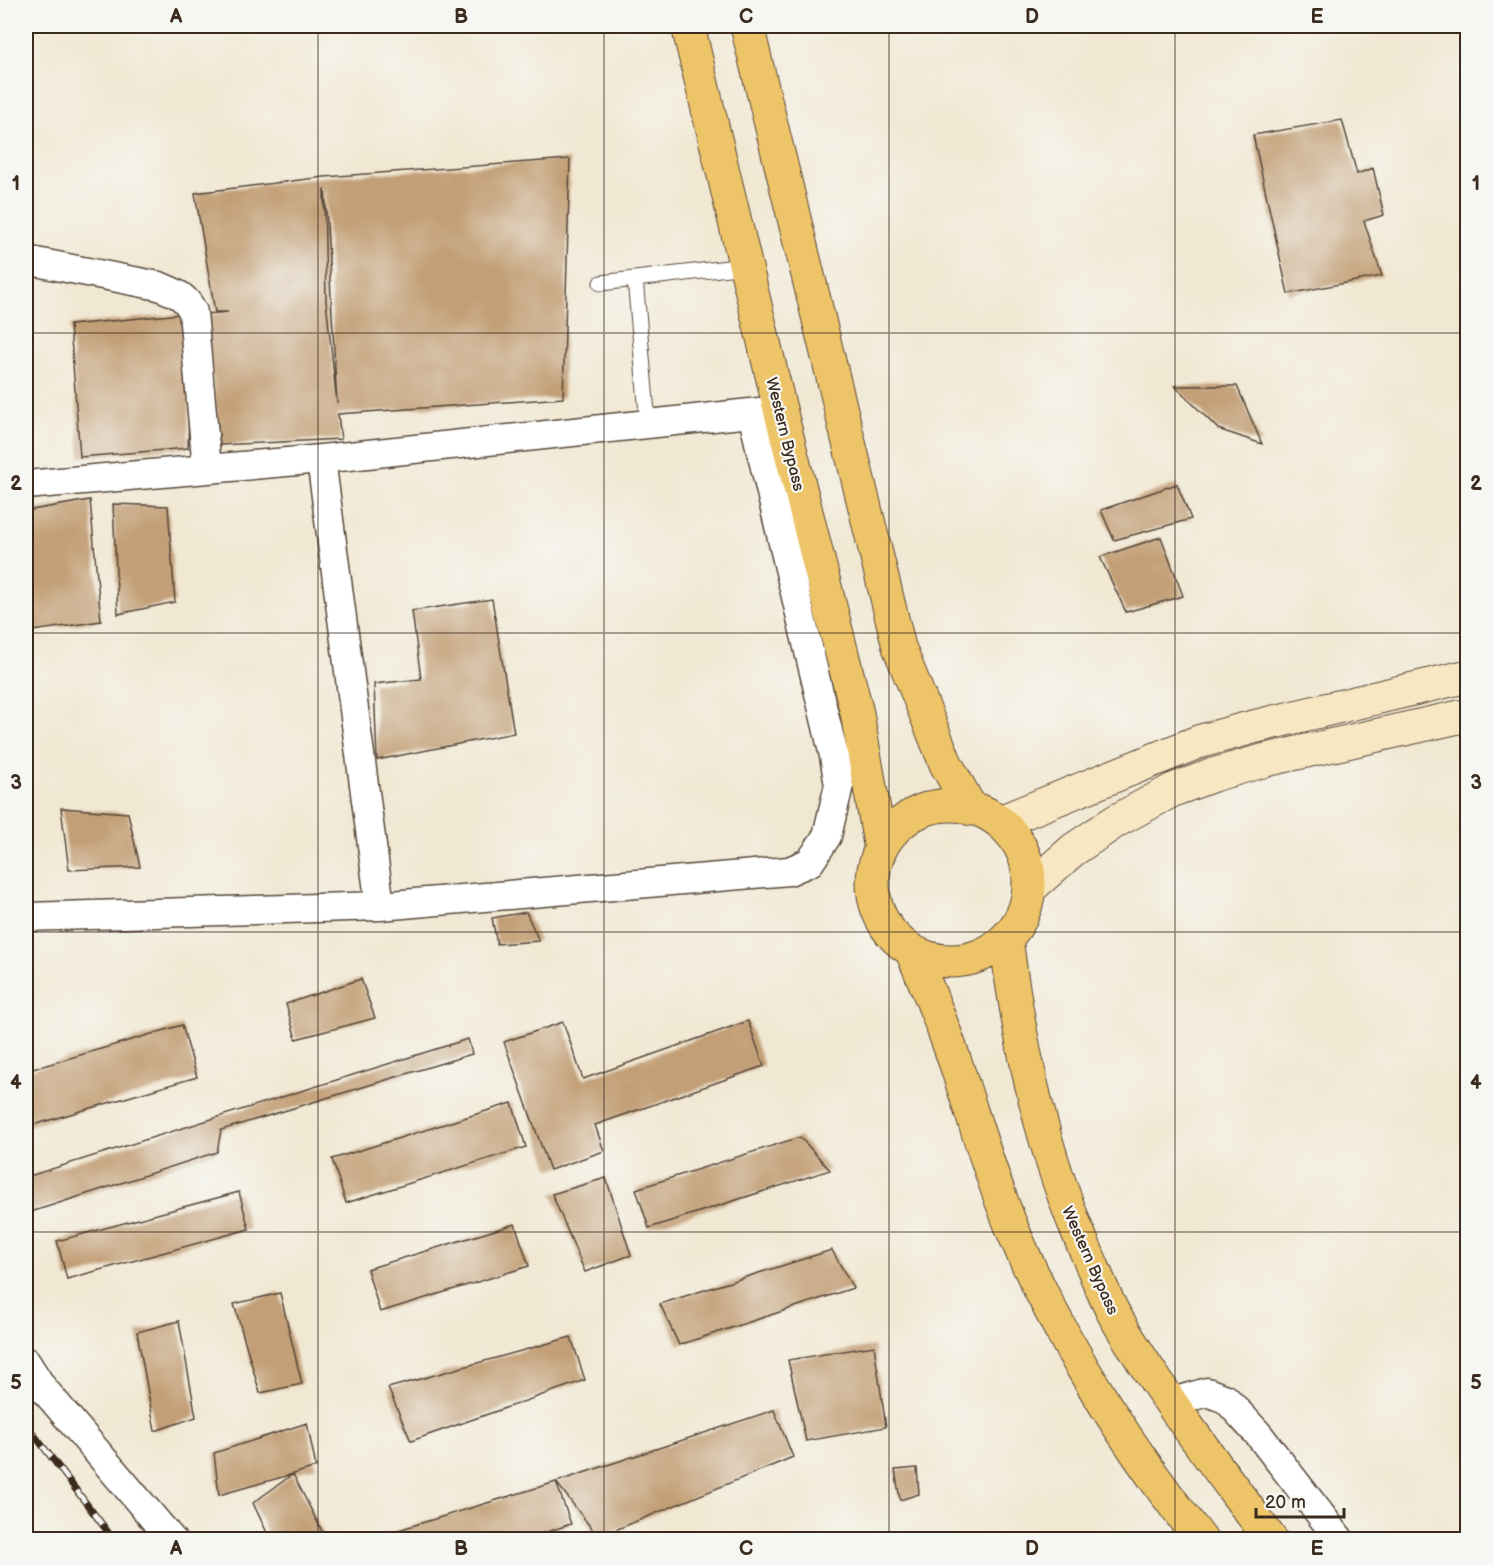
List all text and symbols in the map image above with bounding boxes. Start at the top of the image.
text: A [169,5,183,29]
text: B [454,5,468,29]
text: C [739,5,753,29]
text: D [1025,5,1039,29]
text: E [1311,5,1324,29]
text: 1 [12,172,20,196]
text: 1 [1472,172,1480,196]
street label: Western Bypass [761,376,808,493]
text: 2 [10,472,22,496]
text: 2 [1470,472,1482,496]
text: 3 [10,771,22,795]
text: 3 [1470,771,1482,795]
text: 4 [10,1071,22,1095]
text: 4 [1470,1071,1482,1095]
street label: Western Bypass [1057,1204,1122,1318]
text: 5 [10,1371,22,1395]
text: 5 [1470,1371,1482,1395]
scale bar [1256,1481,1344,1519]
text: 20 m [1265,1492,1306,1513]
text: A [169,1537,183,1561]
text: B [454,1537,468,1561]
text: C [739,1537,753,1561]
text: D [1025,1537,1039,1561]
text: E [1311,1537,1324,1561]

